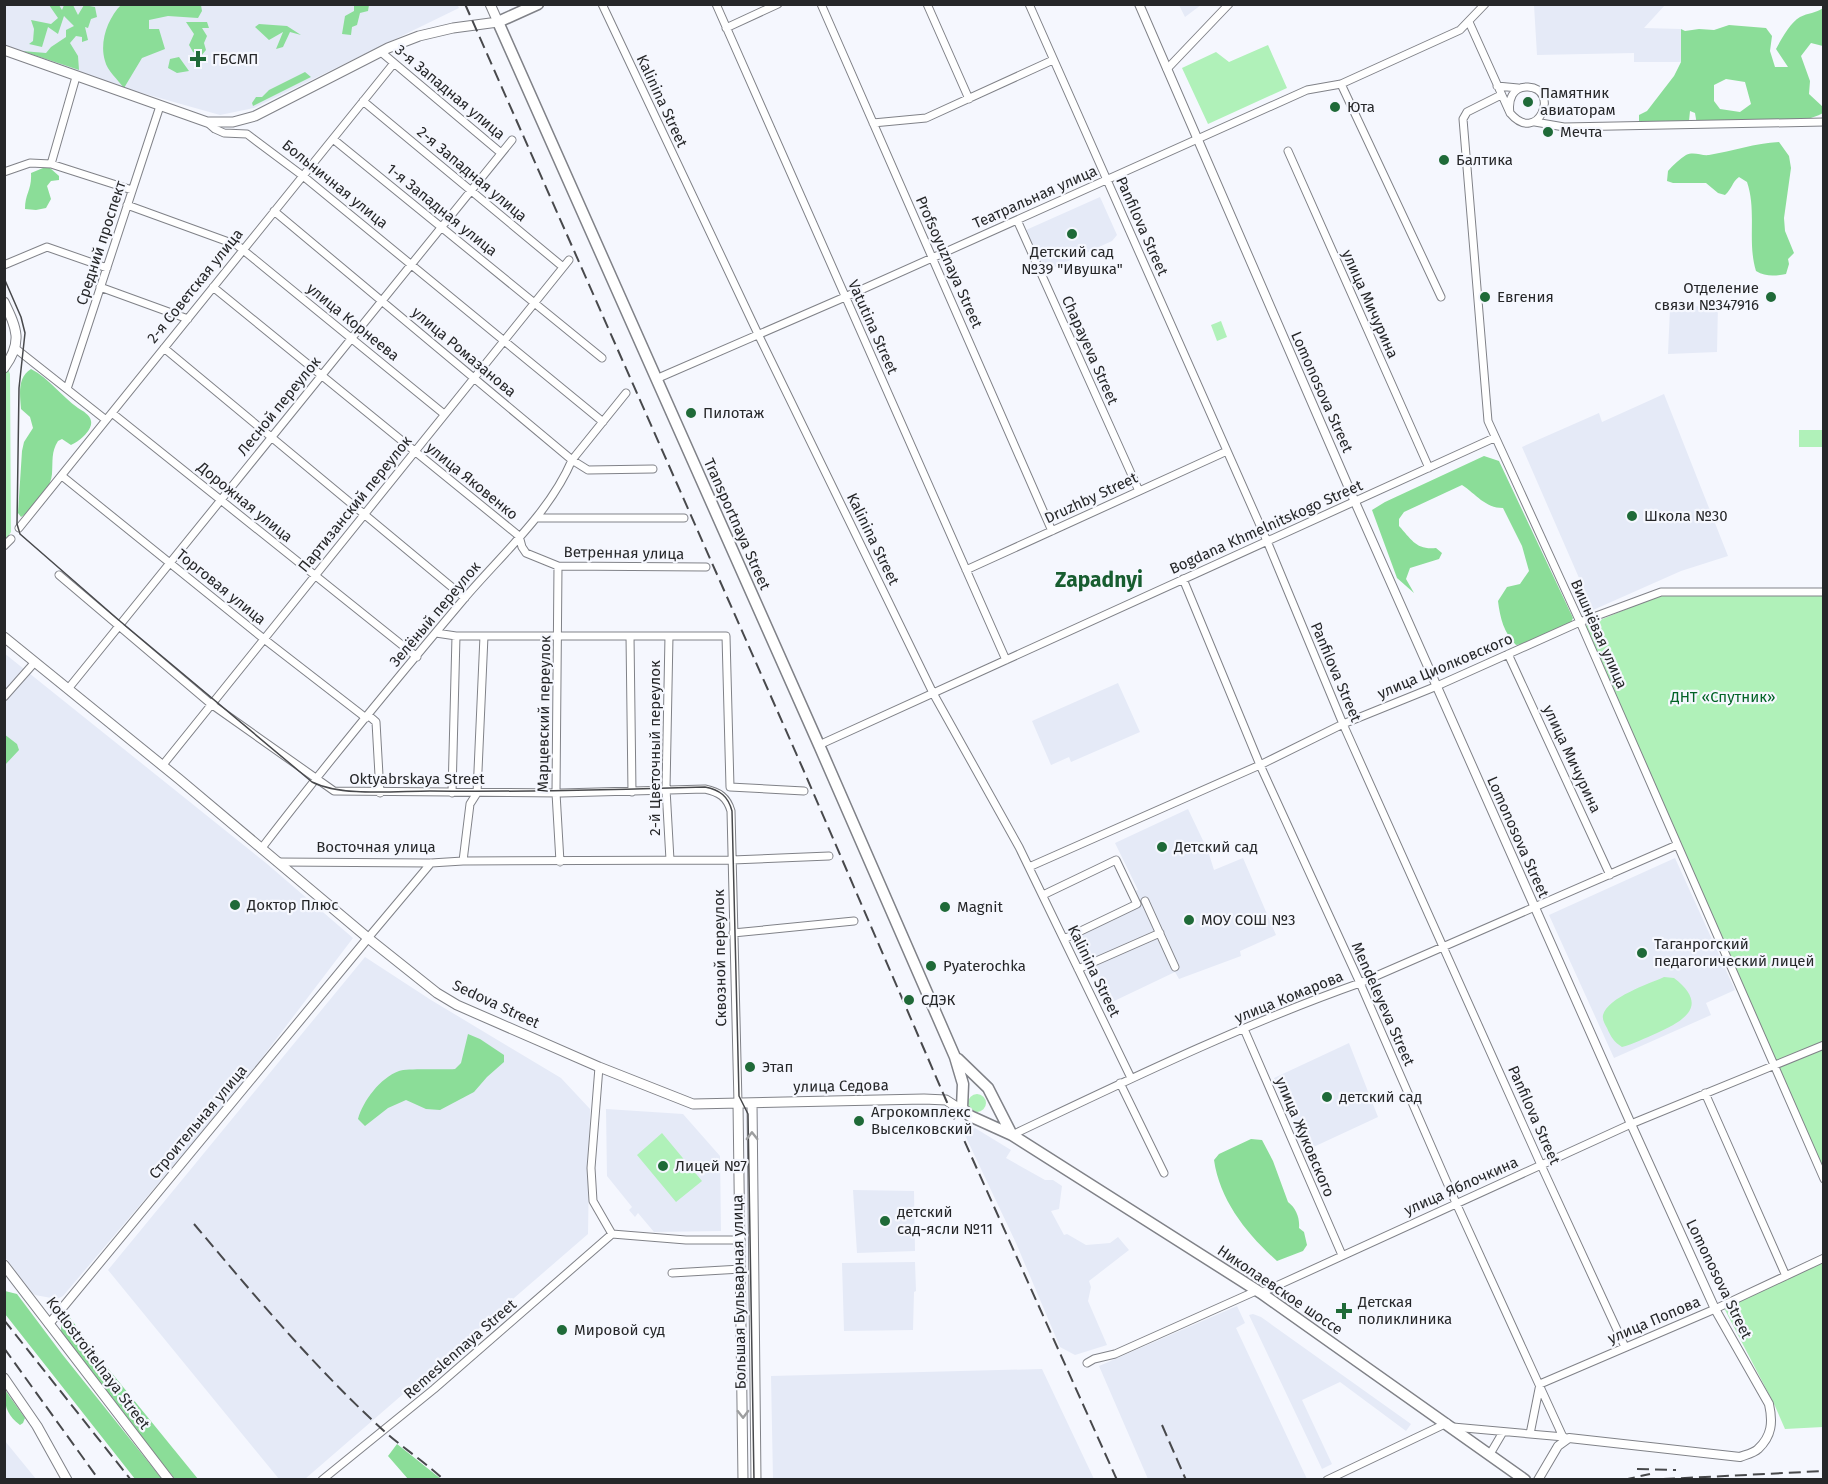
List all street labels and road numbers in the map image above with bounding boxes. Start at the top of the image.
street label: 3-я Западная улица [391,41,509,143]
street label: Kalinina Street [633,52,692,151]
street label: 2-я Западная улица [413,123,531,225]
street label: Больничная улица [278,136,392,232]
street label: 1-я Западная улица [383,160,501,260]
street label: Театральная улица [970,162,1100,232]
street label: Panfilova Street [1112,174,1172,279]
street label: Средний проспект [72,178,130,308]
street label: Profsoyuznaya Street [912,193,986,331]
street label: 2-я Советская улица [143,225,247,347]
street label: улица Мичурина [1338,247,1402,361]
street label: Vatutina Street [844,277,902,377]
street label: улица Корнеева [303,279,403,365]
street label: Chapayeva Street [1058,293,1122,408]
street label: улица Ромазанова [408,303,520,401]
street label: Lomonosova Street [1287,329,1357,456]
street label: Лесной переулок [234,353,325,459]
street label: Партизанский переулок [294,432,416,576]
street label: улица Яковенко [422,438,522,524]
street label: Transportnaya Street [700,455,774,593]
street label: Дорожная улица [193,457,296,546]
street label: Druzhby Street [1042,468,1141,527]
street label: Bogdana Khmelnitskogo Street [1167,476,1366,578]
street label: Kalinina Street [843,490,903,588]
street label: Ветренная улица [563,543,685,563]
street label: Торговая улица [173,545,269,629]
street label: Зелёный переулок [386,558,484,670]
street label: Вишнёвая улица [1567,577,1631,691]
street label: Panfilova Street [1307,619,1365,725]
street label: улица Циолковского [1375,629,1515,703]
street label: Марцевский переулок [534,635,554,793]
street label: 2-й Цветочный переулок [646,660,664,836]
street label: улица Мичурина [1539,702,1605,816]
street label: Oktyabrskaya Street [349,770,485,788]
street label: Lomonosova Street [1483,774,1553,901]
street label: Восточная улица [316,838,436,856]
street label: Сквозной переулок [710,889,730,1027]
street label: Kalinina Street [1064,922,1124,1020]
street label: Mendeleyeva Street [1348,939,1419,1069]
street label: улица Комарова [1232,967,1346,1027]
street label: Sedova Street [450,976,543,1032]
street label: Строительная улица [145,1061,251,1183]
street label: Panfilova Street [1504,1063,1564,1168]
street label: улица Жуковского [1272,1074,1338,1200]
street label: улица Седова [793,1076,889,1096]
street label: улица Яблочкина [1401,1153,1521,1219]
street label: Большая Бульварная улица [728,1195,750,1389]
street label: Lomonosova Street [1682,1216,1756,1342]
street label: Николаевское шоссе [1214,1241,1346,1339]
street label: улица Попова [1605,1292,1703,1348]
street label: Kotlostroitelnaya Street [42,1293,154,1433]
street label: Remeslennaya Street [400,1295,520,1403]

